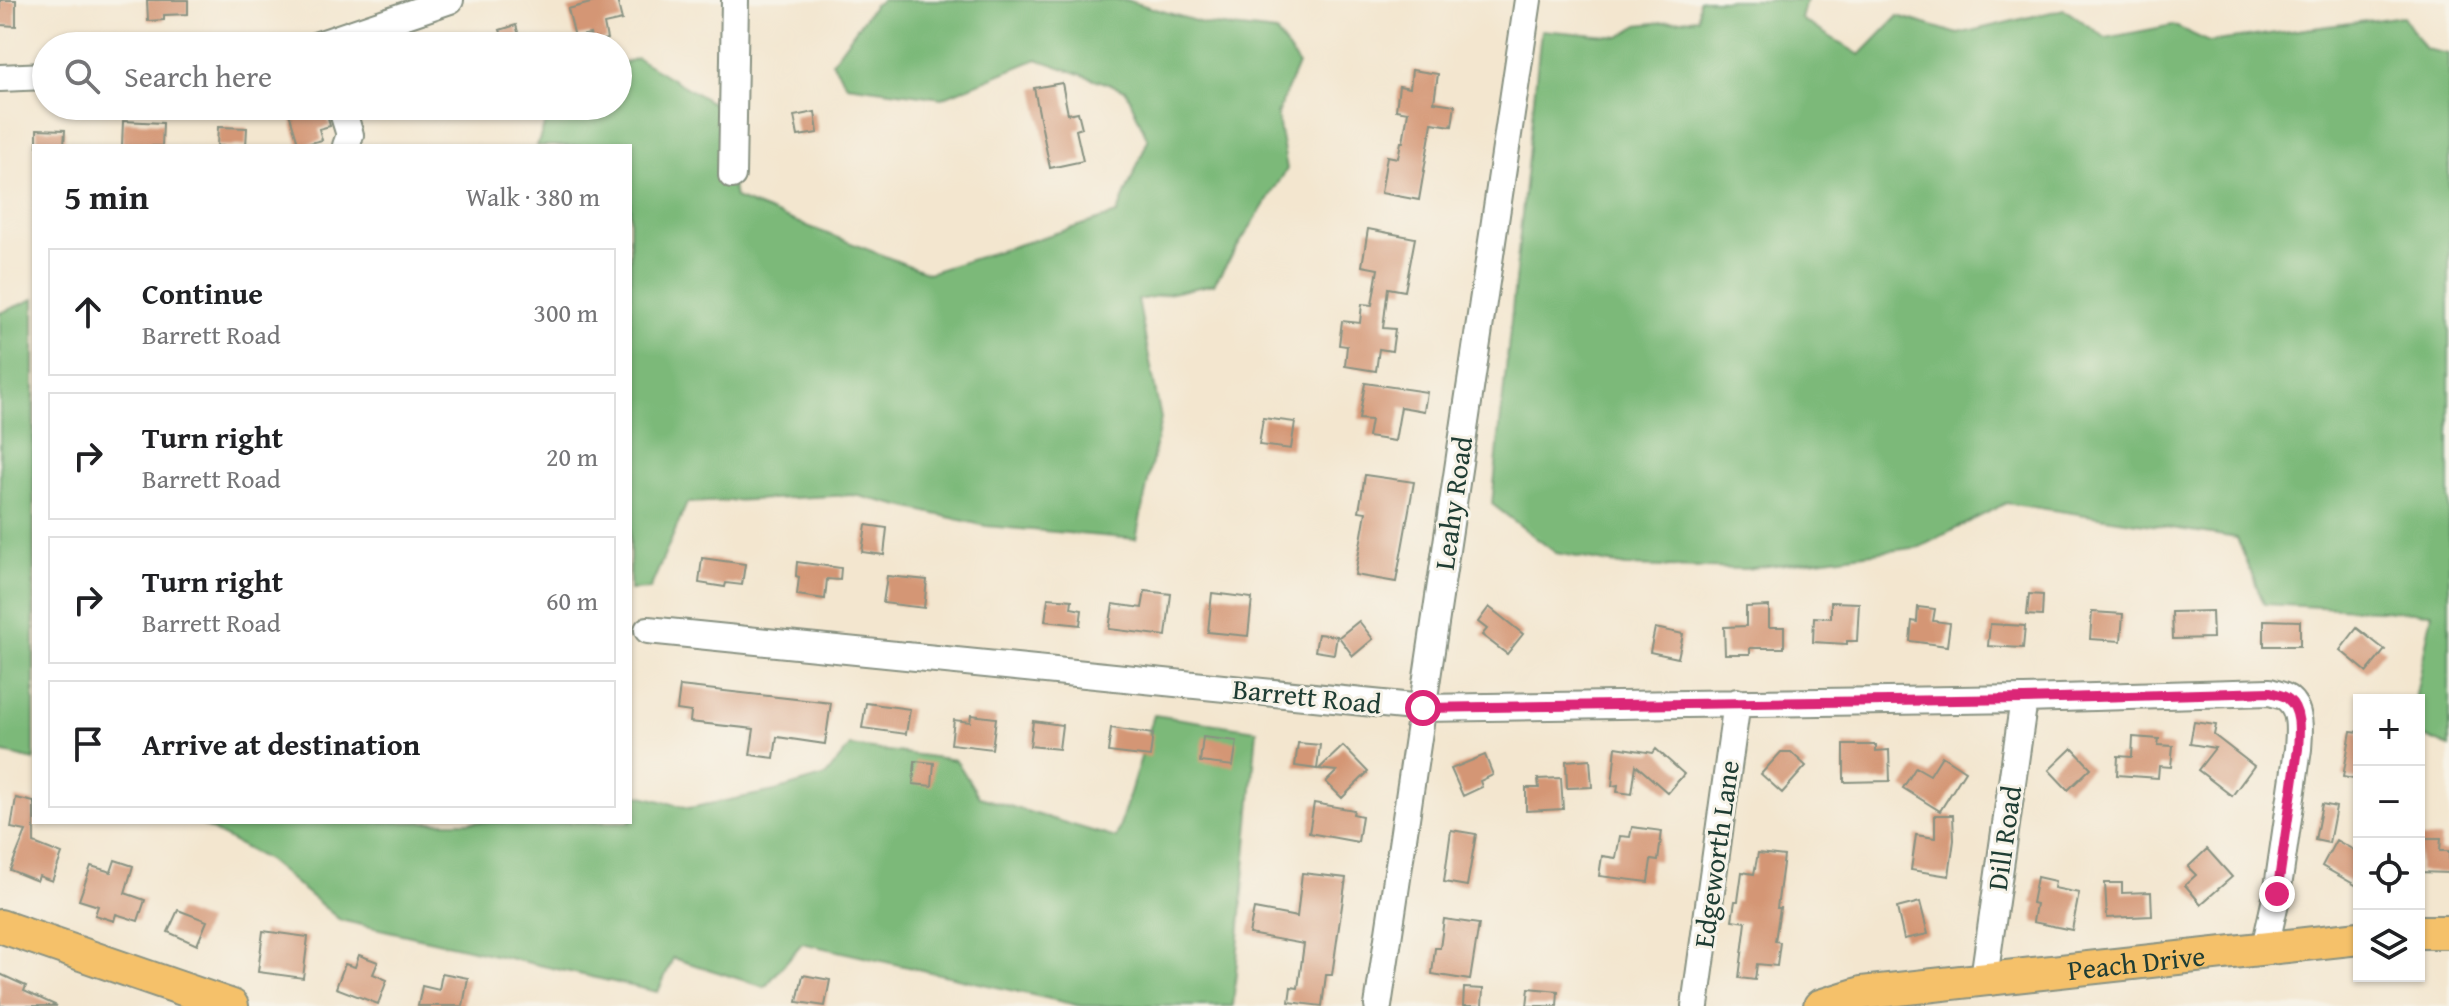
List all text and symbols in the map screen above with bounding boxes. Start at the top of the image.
search box [32,32,632,120]
icon: search [60,54,104,98]
text: Search here [124,54,272,98]
text: 5 min [64,172,149,221]
text: Walk · 380 m [466,177,600,216]
text: Continue [142,271,263,315]
icon: ahead [66,290,110,334]
text: 300 m [533,293,598,332]
text: Barrett Road [142,315,281,354]
text: Turn right [142,415,283,459]
street label: Leahy Road [1423,433,1482,572]
icon: right [66,434,110,478]
text: 20 m [546,437,598,476]
text: Barrett Road [142,459,281,498]
text: Turn right [142,559,283,603]
icon: right [66,578,110,622]
text: 60 m [546,581,598,620]
text: Barrett Road [142,603,281,642]
street label: Barrett Road [1231,667,1384,724]
route start [1405,690,1441,726]
map controls [2353,694,2425,982]
button: + [2353,694,2425,766]
icon: arrive [66,722,110,766]
text: Arrive at destination [142,722,420,766]
street label: Edgeworth Lane [1682,758,1749,950]
button: − [2353,766,2425,838]
street label: Dill Road [1976,783,2031,893]
button: locate [2353,838,2425,910]
route end [2259,876,2295,912]
button: layers [2353,910,2425,982]
street label: Peach Drive [2065,934,2207,990]

